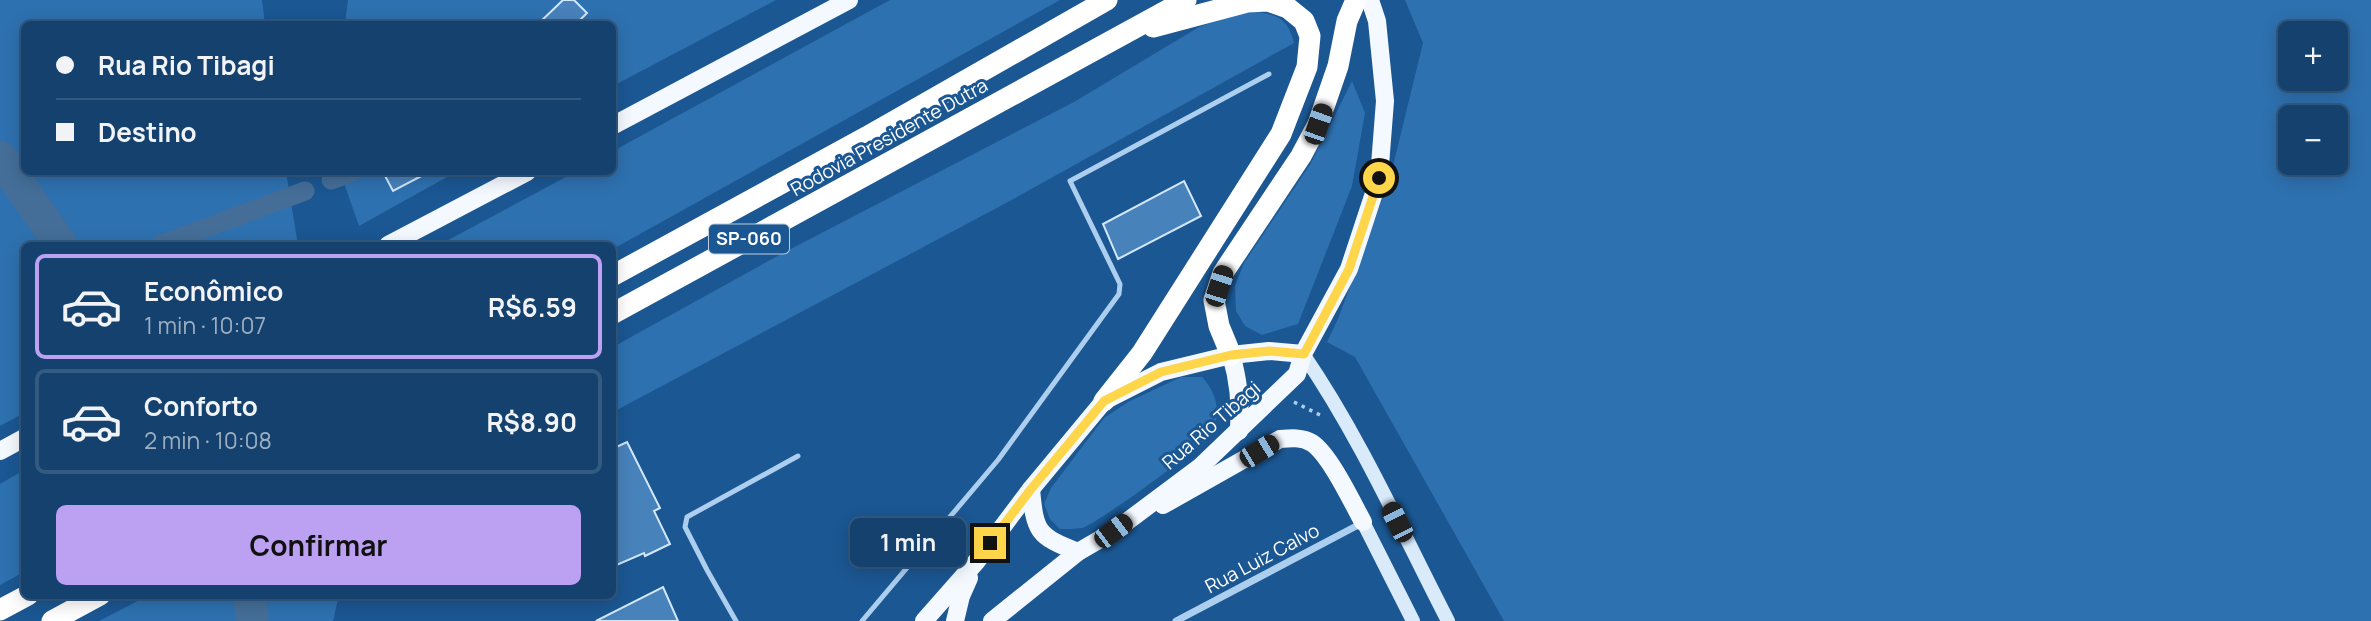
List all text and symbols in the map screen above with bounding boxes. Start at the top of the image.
map controls [2278,21,2348,175]
button: + [2278,21,2348,91]
text: Rua Rio Tibagi [98,47,275,83]
street label: Rodovia Presidente Dutra [786,72,992,202]
car [1302,101,1335,147]
button: − [2278,105,2348,175]
text: Destino [98,114,197,150]
route start [1363,162,1395,194]
road number: SP-060 [709,225,789,254]
car [1203,263,1236,309]
text: Econômico [144,273,283,309]
icon: car [60,275,123,338]
text: R$6.59 [488,289,577,325]
text: 1 min · 10:07 [144,309,266,341]
street label: Rua Rio Tibagi [1156,375,1266,475]
text: Conforto [144,388,258,424]
icon: car [60,390,123,453]
text: R$8.90 [486,404,577,440]
text: 2 min · 10:08 [144,424,272,456]
car [1236,431,1283,471]
car [1379,499,1416,545]
button: Confirmar [56,505,581,585]
car [1090,510,1137,552]
street label: Rua Luiz Calvo [1200,517,1324,599]
callout: 1 min [850,518,965,568]
text: 1 min [880,526,936,558]
route end [974,527,1006,559]

